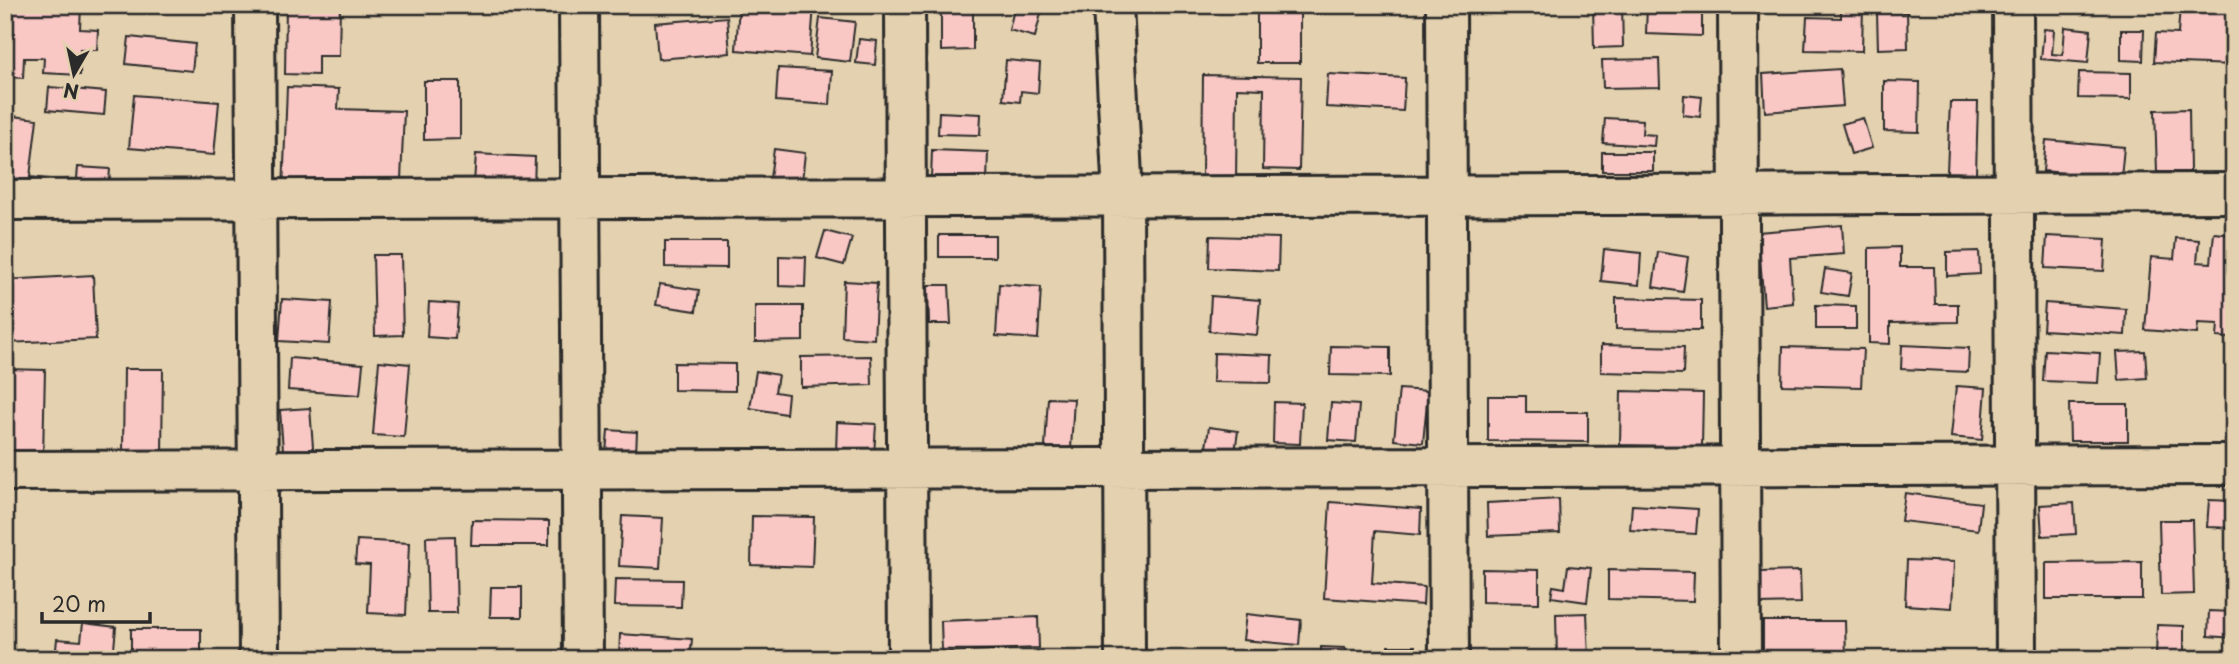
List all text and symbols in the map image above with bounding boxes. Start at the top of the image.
north arrow [38,38,108,108]
text: N [62,77,81,107]
scale bar [42,580,150,624]
text: 20 m [52,587,106,619]

